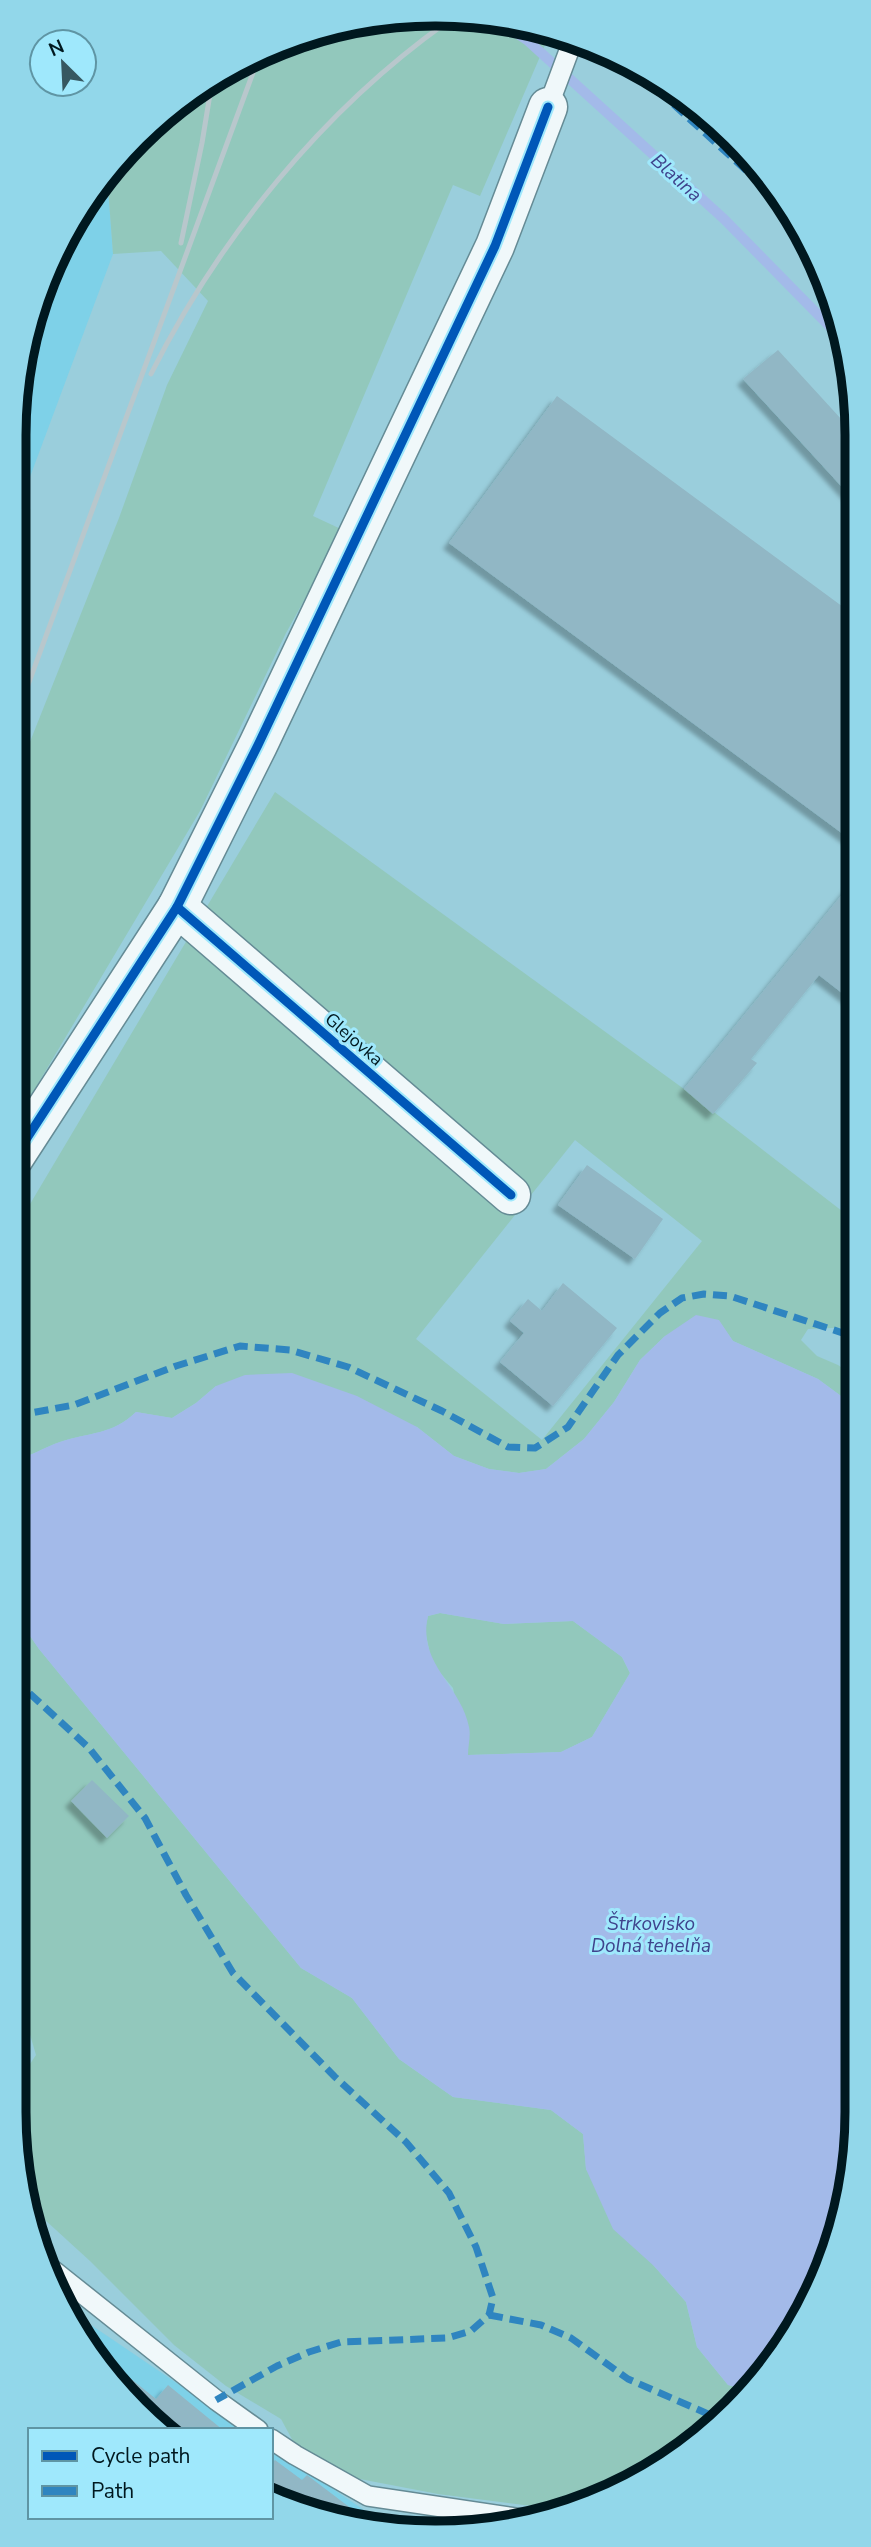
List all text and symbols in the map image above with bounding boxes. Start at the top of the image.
north arrow [28,28,98,98]
text: N [45,34,68,63]
water label: Blatina [645,148,707,208]
street label: Glejovka [320,1007,388,1071]
water label: Štrkovisko Dolná tehelňa [591,1911,711,1959]
legend [28,2428,273,2519]
text: Cycle path [91,2442,190,2470]
text: Path [91,2477,134,2505]

